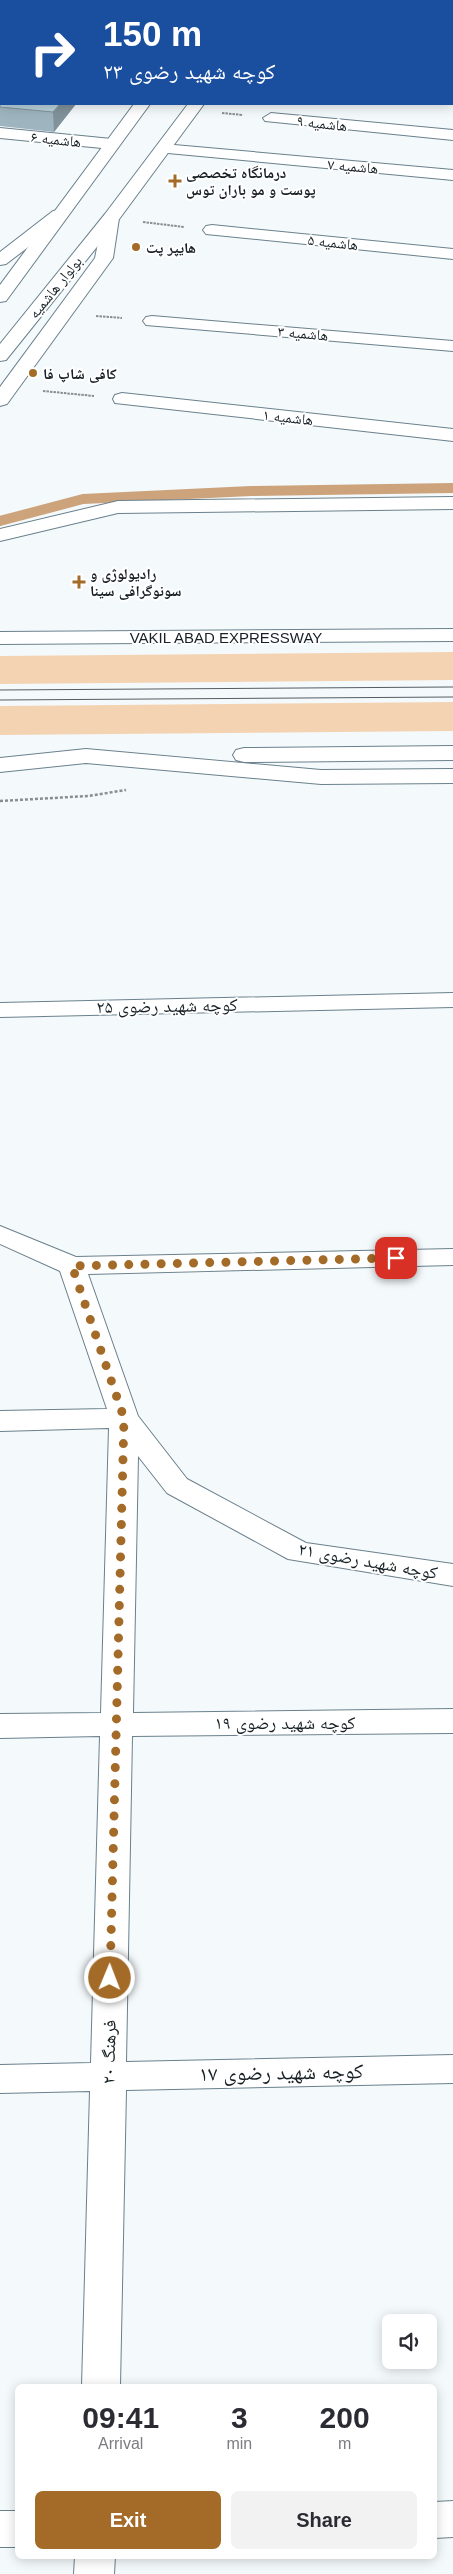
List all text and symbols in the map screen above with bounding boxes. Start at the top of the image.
text: 150 m [103,14,202,53]
icon: right [20,20,85,85]
text: کوچه شهید رضوی ۲۳ [103,59,275,84]
street label: هاشمیه ۹ [296,112,348,134]
street label: هاشمیه ۶ [30,128,82,150]
street label: هاشمیه ۷ [327,155,379,177]
place label: درمانگاه تخصصی پوست و مو باران توس [186,164,316,199]
marker: درمانگاه تخصصی پوست و مو باران توس [168,174,182,188]
street label: هاشمیه ۵ [307,231,359,253]
place label: هایپر پت [146,239,196,257]
marker: هایپر پت [130,241,142,253]
street label: بولوار هاشمیه [25,253,86,322]
street label: هاشمیه ۳ [277,322,329,344]
place label: کافی شاپ فا [43,365,117,383]
marker: کافی شاپ فا [27,367,39,379]
street label: هاشمیه ۱ [262,406,314,428]
place label: رادیولوژی و سونوگرافی سینا [90,565,182,600]
marker: رادیولوژی و سونوگرافی سینا [72,575,86,589]
street label: VAKIL ABAD EXPRESSWAY [130,629,322,646]
street label: کوچه شهید رضوی ۲۵ [96,995,238,1018]
pin [375,1237,417,1279]
icon: arrive [382,1244,410,1272]
street label: کوچه شهید رضوی ۲۱ [297,1539,440,1584]
street label: کوچه شهید رضوی ۱۹ [214,1713,356,1734]
position arrow [83,1951,135,2003]
street label: فرهنگ ۲۰ [98,2020,120,2084]
street label: کوچه شهید رضوی ۱۷ [199,2059,364,2086]
map controls [382,2314,437,2369]
button: sound [382,2314,437,2369]
text: 09:41 [82,2401,159,2434]
text: 3 [231,2401,248,2434]
text: 200 [320,2401,370,2434]
text: Arrival [98,2435,143,2452]
text: min [226,2435,252,2452]
text: m [338,2435,351,2452]
button: Exit [35,2491,221,2549]
button: Share [231,2491,417,2549]

